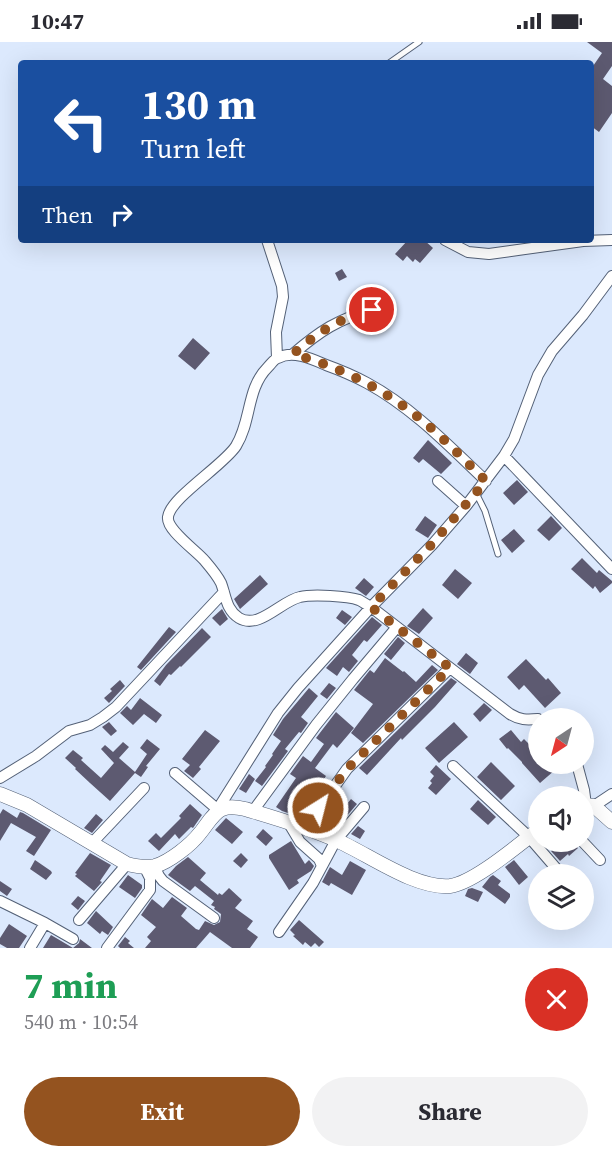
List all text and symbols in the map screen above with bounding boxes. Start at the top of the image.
text: 10:47 [30,6,84,36]
text: 130 m [141,75,256,133]
icon: left [42,84,120,162]
text: Turn left [141,130,245,167]
icon: right [105,198,138,231]
text: Then [42,200,93,230]
pin [346,284,397,335]
icon: arrive [355,293,388,326]
north arrow [528,708,594,774]
map controls [528,708,594,930]
position arrow [286,776,350,840]
button: sound [528,786,594,852]
button: layers [528,864,594,930]
text: 7 min [24,961,117,1010]
button: close [525,968,588,1031]
text: 540 m · 10:54 [24,1008,138,1036]
button: Exit [24,1077,300,1146]
button: Share [312,1077,588,1146]

